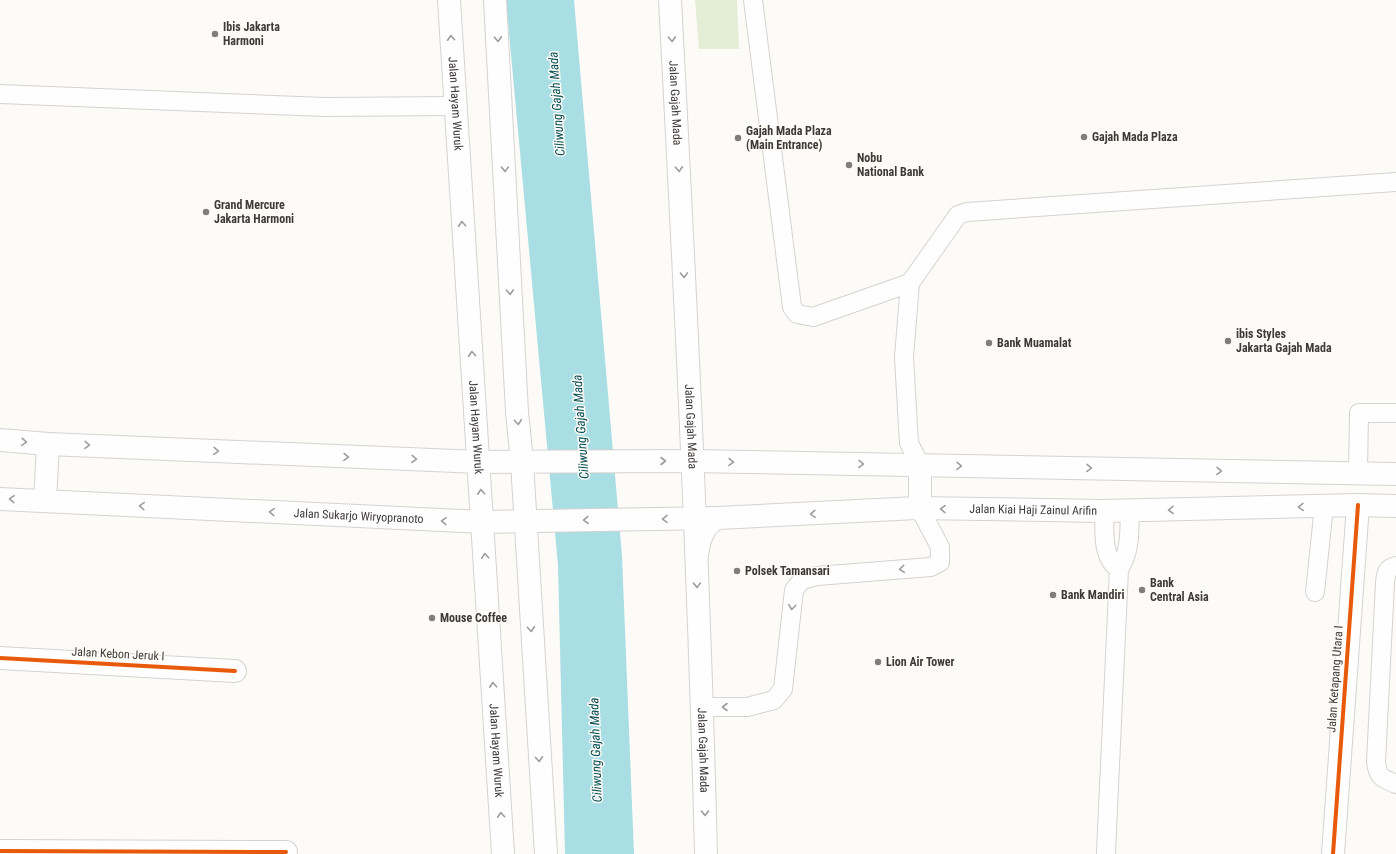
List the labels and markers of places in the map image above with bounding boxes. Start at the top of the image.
place label: Ibis Jakarta Harmoni [223,20,280,48]
marker: Ibis Jakarta Harmoni [210,29,220,39]
place label: Gajah Mada Plaza (Main Entrance) [746,124,832,152]
place label: Gajah Mada Plaza [1092,130,1178,144]
marker: Gajah Mada Plaza [1079,132,1089,142]
marker: Gajah Mada Plaza (Main Entrance) [733,133,743,143]
place label: Nobu National Bank [857,151,924,179]
marker: Nobu National Bank [844,160,854,170]
place label: Grand Mercure Jakarta Harmoni [214,198,294,226]
marker: Grand Mercure Jakarta Harmoni [201,207,211,217]
place label: ibis Styles Jakarta Gajah Mada [1236,327,1332,355]
place label: Bank Muamalat [997,336,1072,350]
marker: ibis Styles Jakarta Gajah Mada [1223,336,1233,346]
marker: Bank Muamalat [984,338,994,348]
place label: Polsek Tamansari [745,564,830,578]
marker: Polsek Tamansari [732,566,742,576]
place label: Bank Central Asia [1150,576,1209,604]
marker: Bank Central Asia [1137,585,1147,595]
place label: Bank Mandiri [1061,588,1124,602]
marker: Bank Mandiri [1048,590,1058,600]
place label: Mouse Coffee [440,611,507,625]
marker: Mouse Coffee [427,613,437,623]
place label: Lion Air Tower [886,655,955,669]
marker: Lion Air Tower [873,657,883,667]

